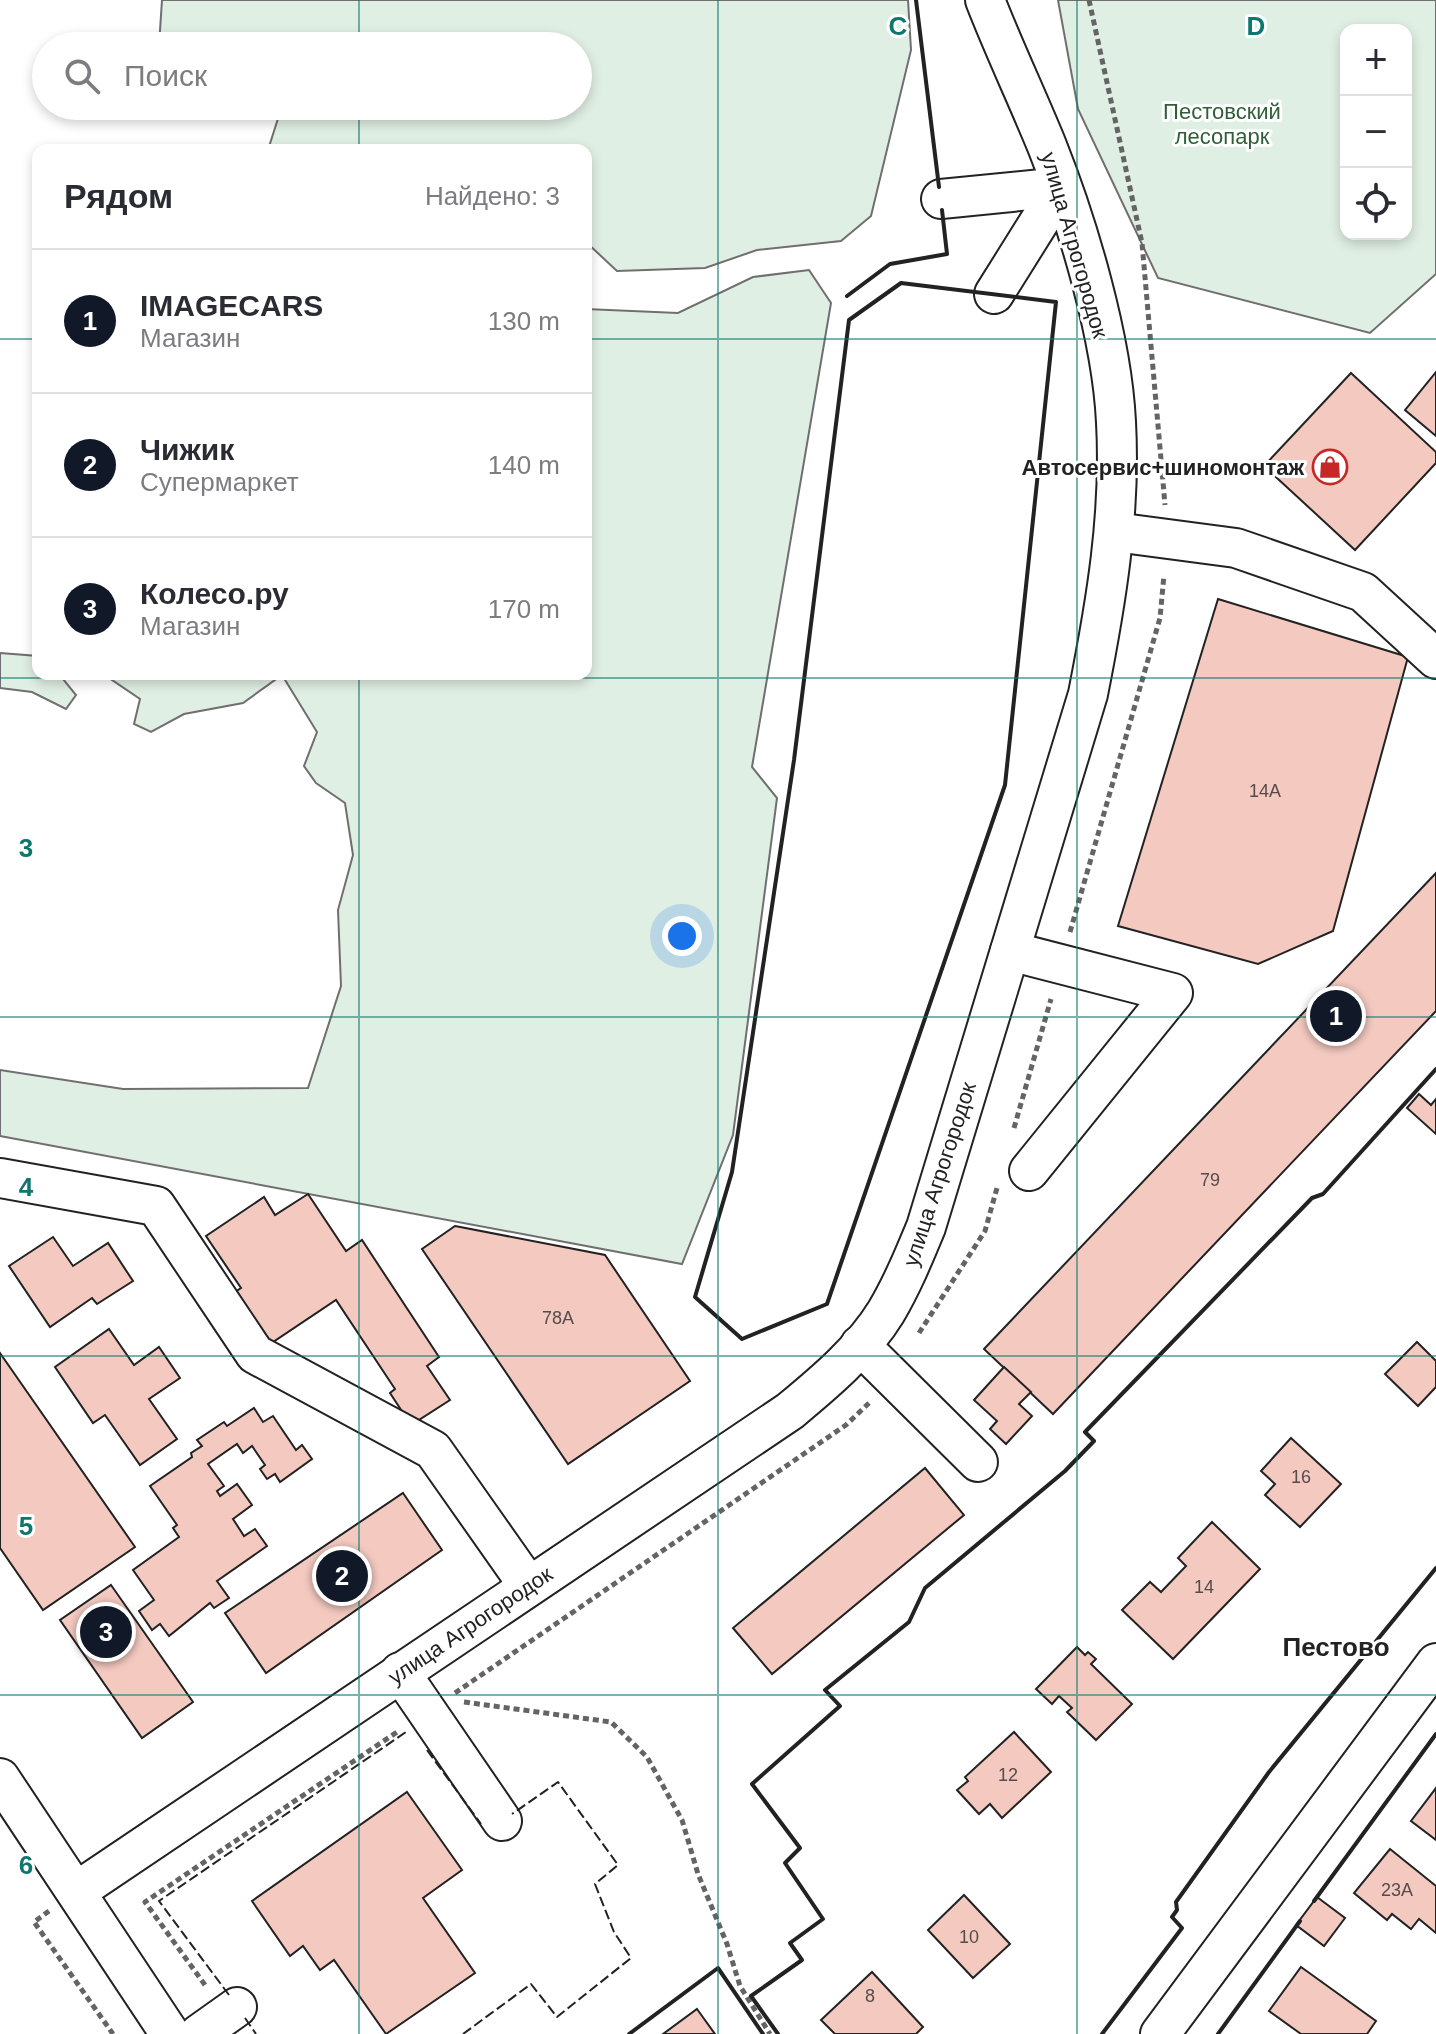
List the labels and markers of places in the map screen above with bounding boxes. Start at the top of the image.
shop icon: Автосервис+шиномонтаж [1311,448,1349,486]
place label: Автосервис+шиномонтаж [1022,455,1304,480]
pin: 1 [1310,986,1362,1046]
pin: 2 [316,1546,368,1606]
pin: 3 [80,1602,132,1662]

